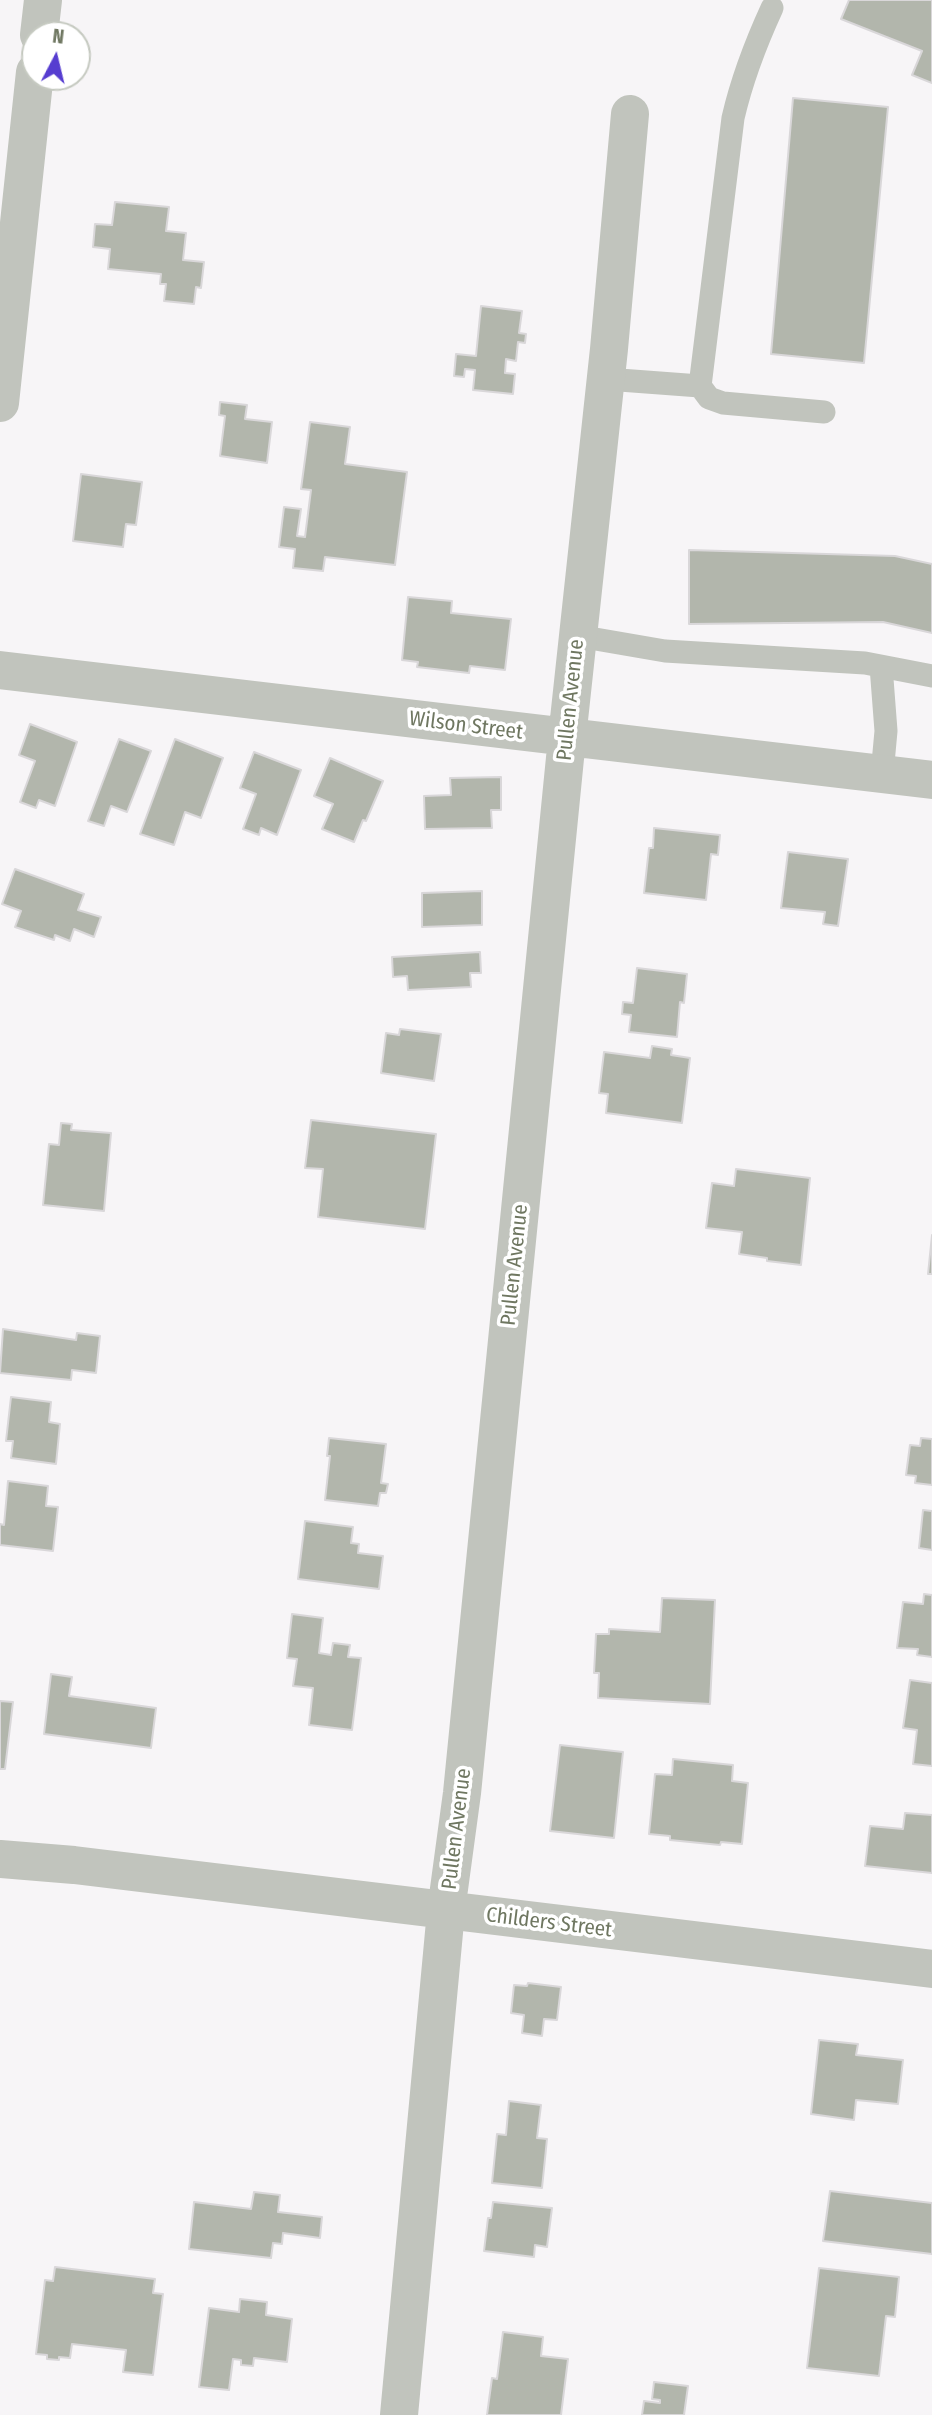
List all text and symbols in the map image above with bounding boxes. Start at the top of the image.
north arrow [21,21,91,91]
text: N [51,25,65,49]
street label: Pullen Avenue [552,638,590,762]
street label: Wilson Street [408,707,524,745]
street label: Pullen Avenue [496,1203,534,1327]
street label: Pullen Avenue [437,1767,477,1891]
street label: Childers Street [485,1903,613,1943]

